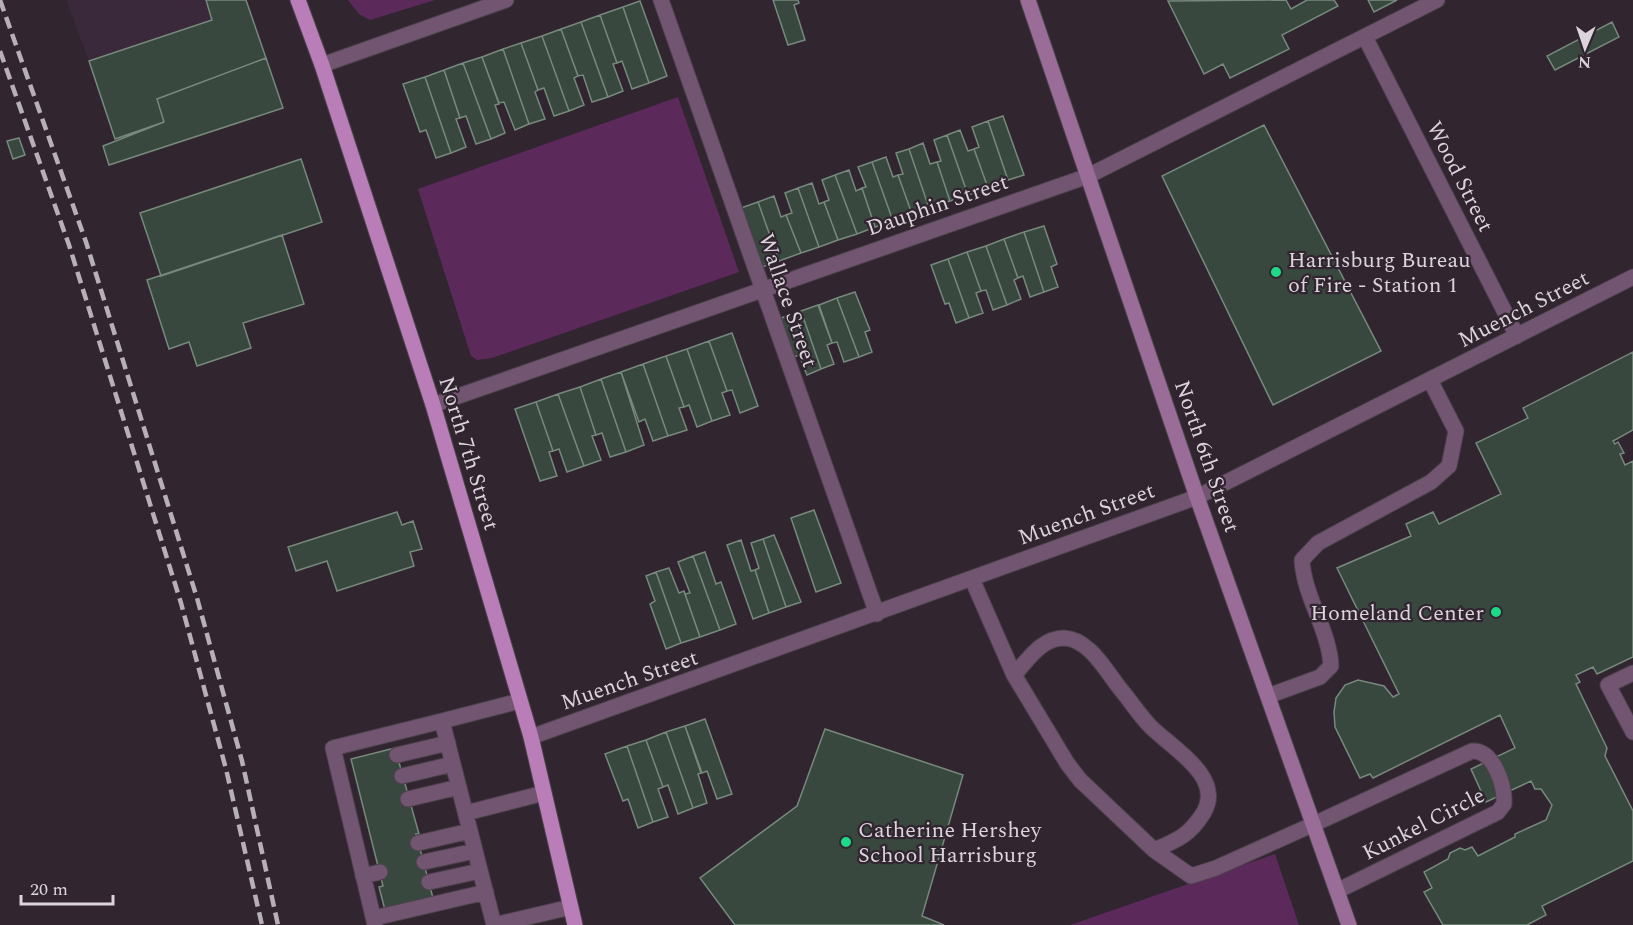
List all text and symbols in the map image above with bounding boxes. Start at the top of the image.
north arrow [1555,18,1615,78]
text: N [1578,50,1591,74]
street label: Wood Street [1418,115,1502,238]
street label: Dauphin Street [862,166,1013,245]
street label: Wallace Street [749,229,826,372]
place label: Harrisburg Bureau of Fire - Station 1 [1288,244,1471,302]
street label: Muench Street [1452,262,1595,357]
marker: Harrisburg Bureau of Fire - Station 1 [1269,265,1283,279]
street label: North 7th Street [430,373,508,535]
street label: North 6th Street [1165,376,1248,537]
street label: Muench Street [1013,474,1160,554]
place label: Homeland Center [1310,597,1484,630]
marker: Homeland Center [1489,605,1503,619]
street label: Muench Street [556,641,703,719]
street label: Kunkel Circle [1356,779,1491,869]
place label: Catherine Hershey School Harrisburg [858,814,1043,872]
marker: Catherine Hershey School Harrisburg [839,835,853,849]
scale bar [21,868,112,906]
text: 20 m [30,876,68,903]

